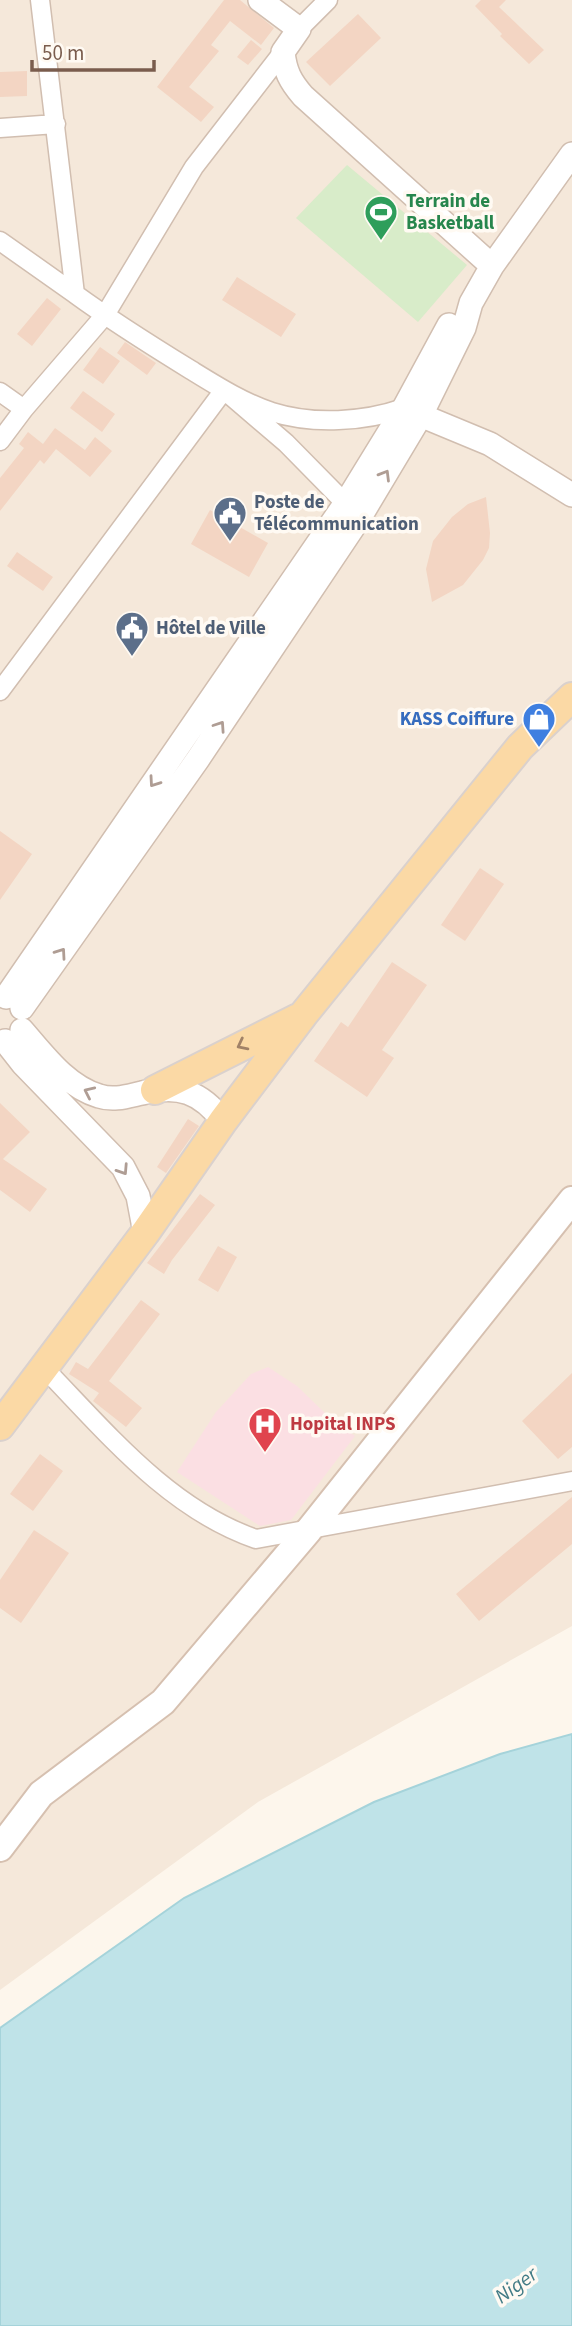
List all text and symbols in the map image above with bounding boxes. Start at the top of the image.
scale bar [32,28,154,72]
text: 50 m [42,38,84,68]
place label: Terrain de Basketball [406,188,495,237]
sports icon: Terrain de Basketball [362,193,400,242]
one-way arrow [377,469,390,482]
place label: Poste de Télécommunication [254,489,419,538]
public building icon: Poste de Télécommunication [211,494,249,543]
public building icon: Hôtel de Ville [113,609,151,658]
place label: Hôtel de Ville [156,615,266,642]
shop icon: KASS Coiffure [520,700,558,749]
place label: KASS Coiffure [400,706,514,733]
one-way arrow [212,721,224,734]
one-way arrow [150,774,162,787]
one-way arrow [53,948,66,961]
one-way arrow [237,1037,249,1051]
one-way arrow [84,1086,96,1100]
one-way arrow [115,1162,127,1175]
hospital icon: Hopital INPS [246,1405,284,1454]
place label: Hopital INPS [290,1411,396,1438]
water label: Niger [488,2259,544,2311]

